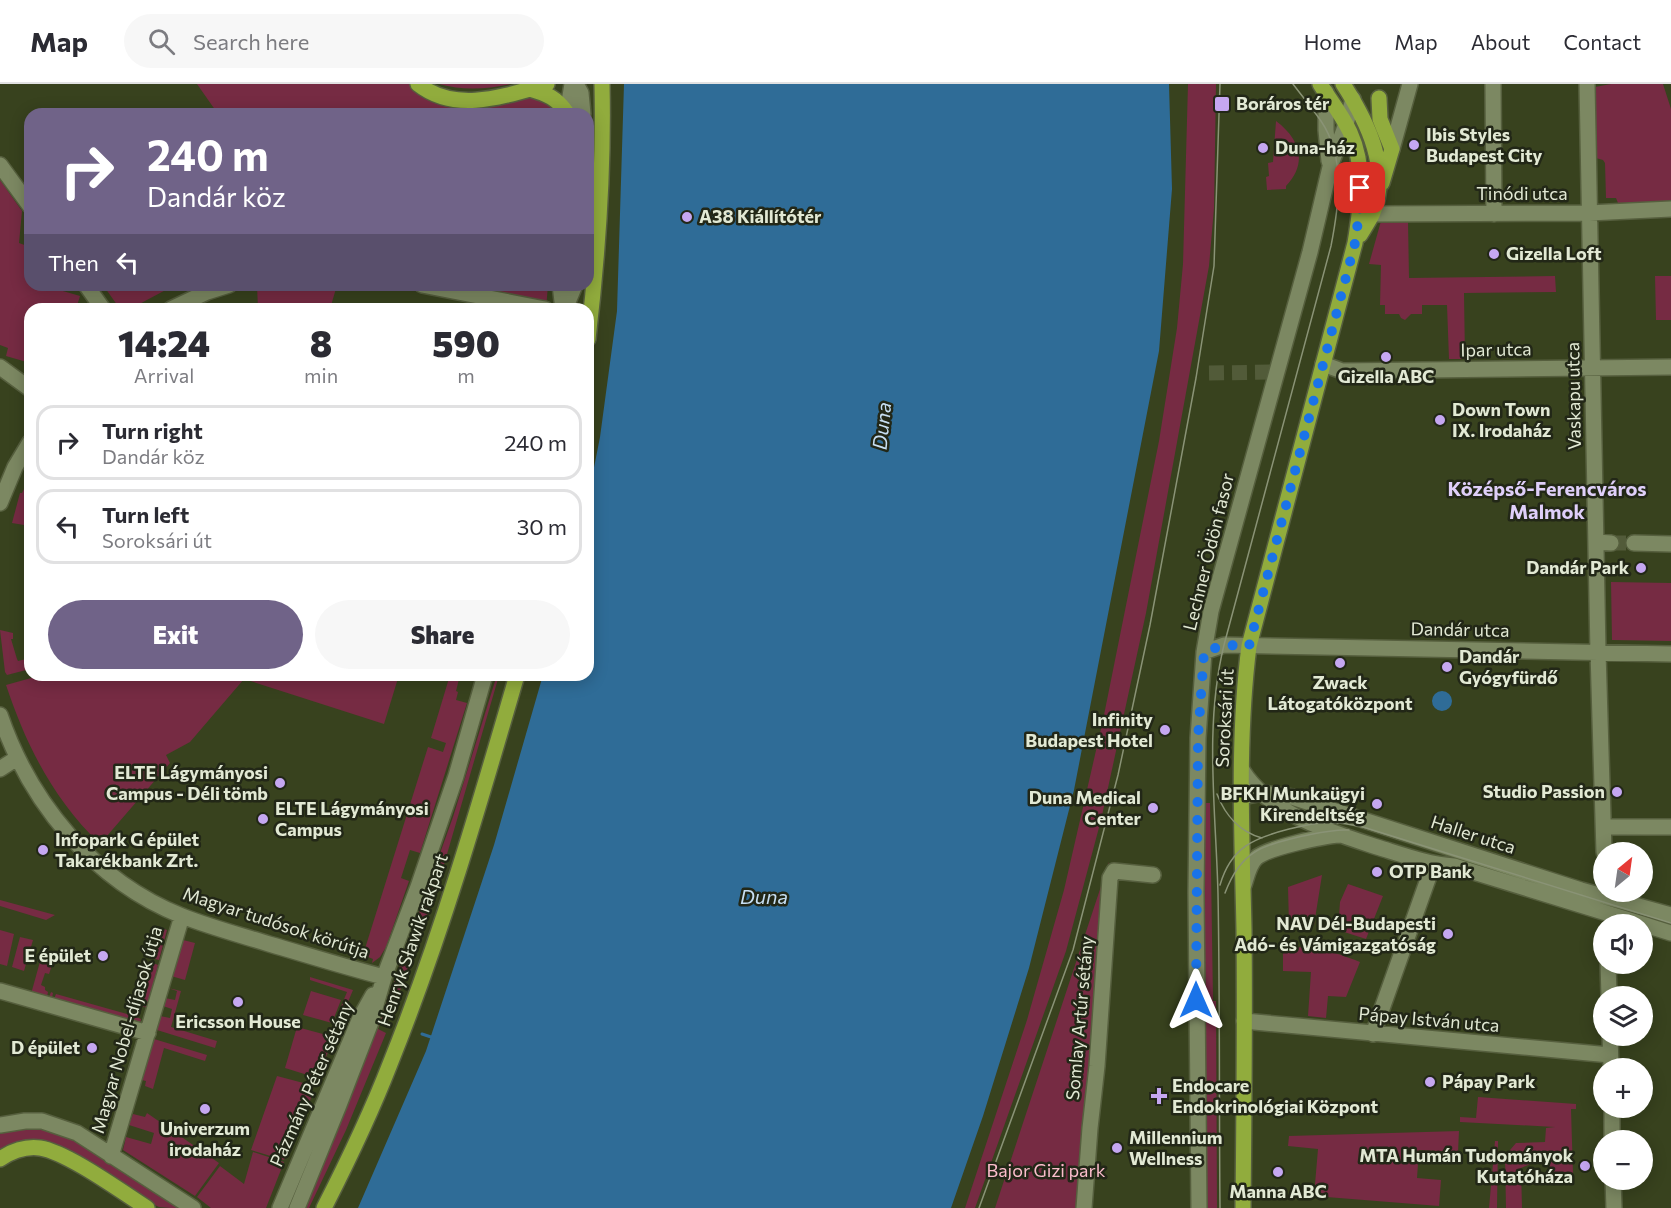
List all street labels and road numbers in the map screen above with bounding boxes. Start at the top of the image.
street label: Tinódi utca [1476,182,1568,204]
street label: Ipar utca [1460,337,1532,361]
street label: Vaskapu utca [1561,342,1585,450]
street label: Lechner Ödön fasor [1178,471,1238,633]
street label: Dandár utca [1410,617,1510,641]
street label: Soroksári út [1210,668,1238,768]
street label: Haller utca [1428,810,1518,858]
street label: Henryk Sławik rakpart [372,850,452,1029]
street label: Magyar tudósok körútja [180,882,372,963]
street label: Magyar Nobel-díjasok útja [86,924,166,1136]
street label: Somlay Artúr sétány [1061,935,1097,1101]
street label: Pázmány Péter sétány [265,997,358,1170]
street label: Pápay István utca [1358,1002,1501,1036]

